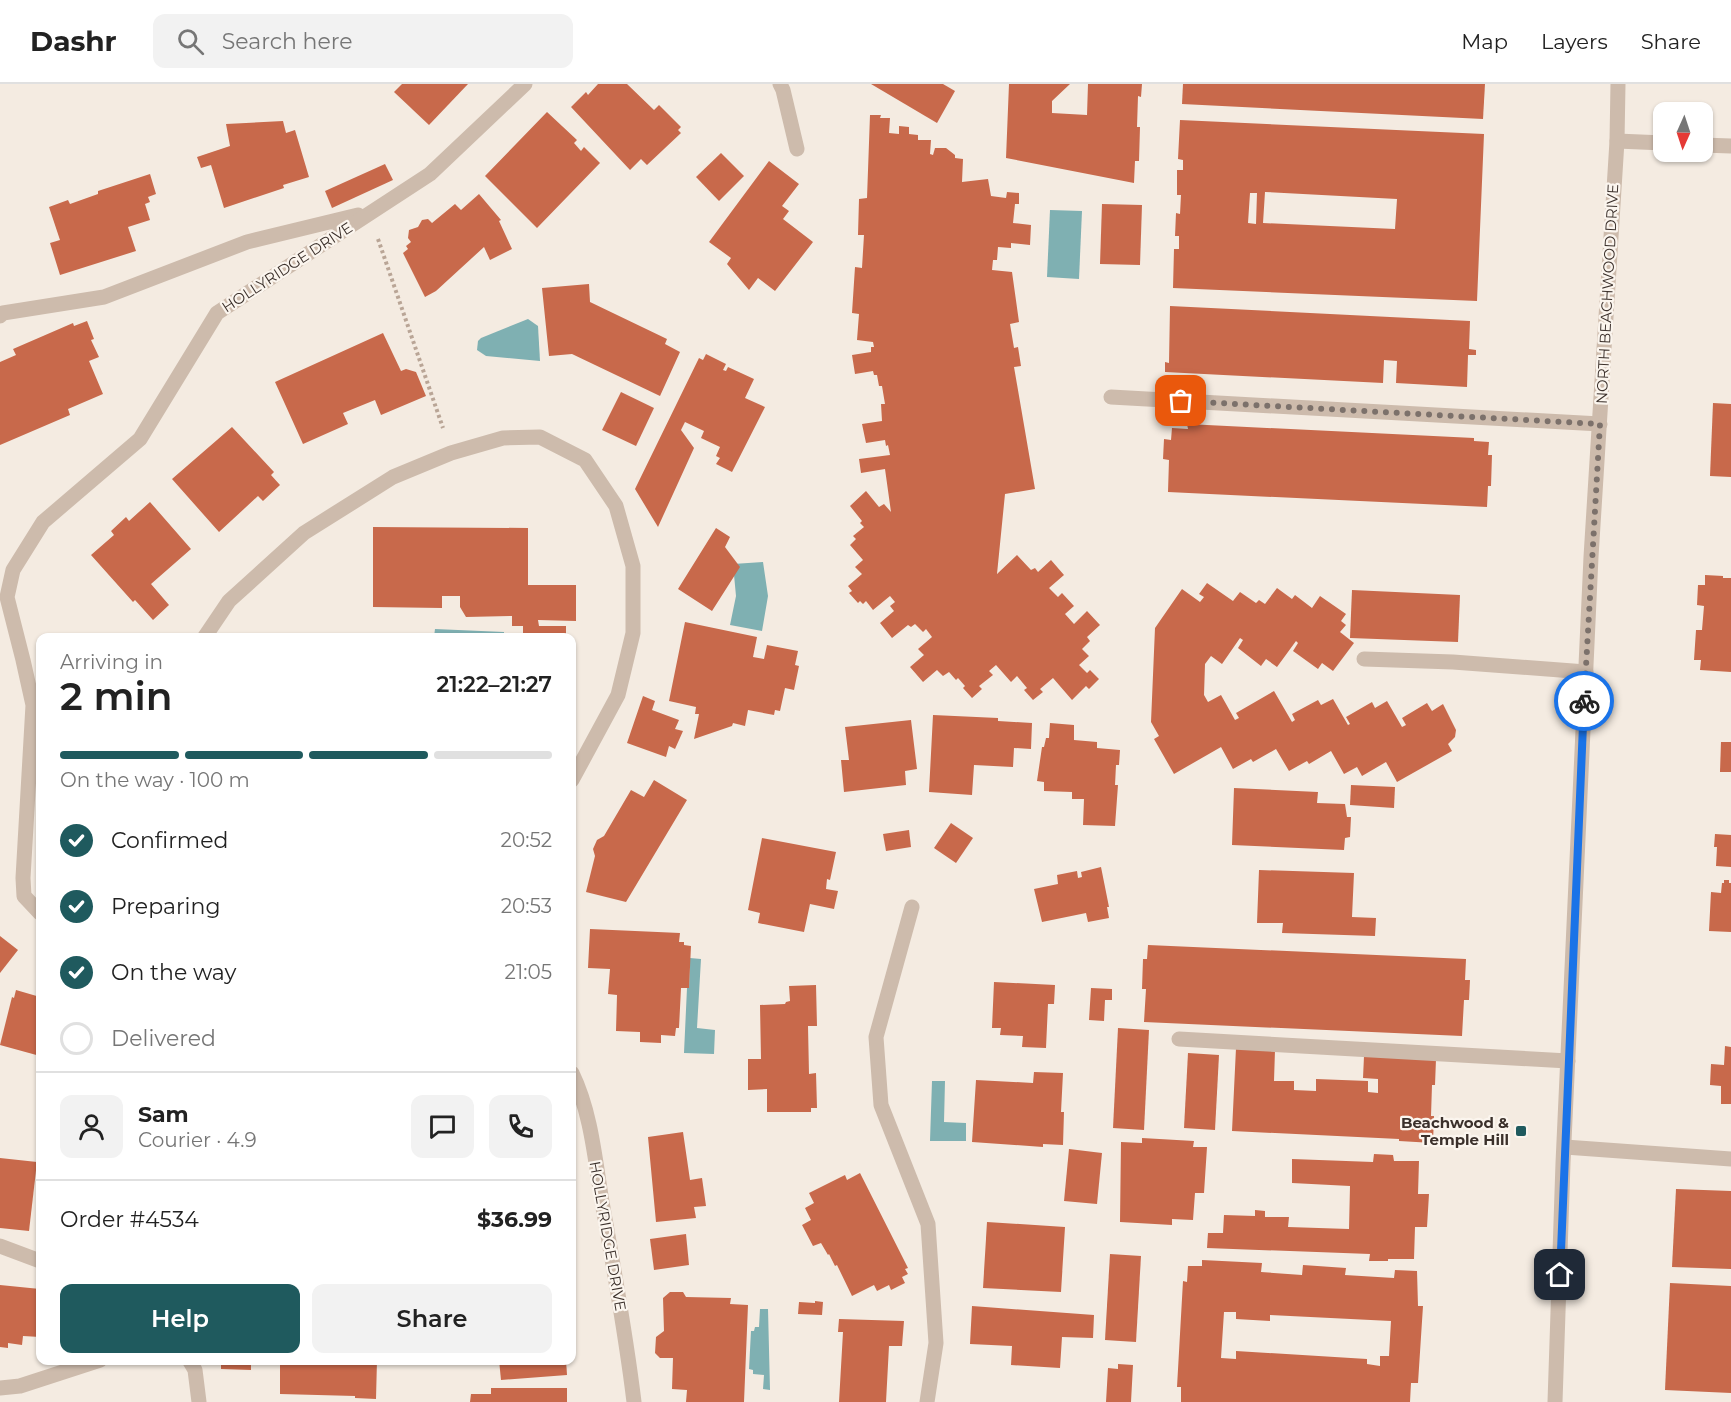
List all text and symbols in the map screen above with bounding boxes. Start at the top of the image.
search box [153,14,573,68]
text: Dashr [30,24,117,58]
icon: search [174,25,207,58]
text: Search here [222,28,353,55]
text: Map [1461,29,1508,54]
text: Layers [1541,29,1608,54]
text: Share [1641,29,1701,54]
north arrow [1653,102,1713,162]
map controls [1653,102,1713,162]
street label: NORTH BEACHWOOD DRIVE [1592,183,1622,405]
street label: HOLLYRIDGE DRIVE [218,218,356,316]
pin [1155,375,1206,426]
icon: bag [1164,384,1197,417]
text: Arriving in [60,650,163,674]
text: 21:22–21:27 [437,671,552,698]
courier [1554,671,1614,731]
text: 2 min [60,672,173,720]
icon: bike [1568,685,1601,718]
text: On the way · 100 m [60,768,250,792]
icon: check [60,824,93,857]
text: Confirmed [111,827,228,854]
text: 20:52 [501,828,552,852]
icon: check [60,890,93,923]
text: Preparing [111,893,220,920]
text: 20:53 [501,894,552,918]
icon: check [60,956,93,989]
text: On the way [111,959,236,986]
text: 21:05 [505,960,552,984]
text: Delivered [111,1025,216,1052]
button: person [60,1095,123,1158]
button: chat [411,1095,474,1158]
button: phone [489,1095,552,1158]
text: Sam [138,1101,189,1128]
place label: Beachwood & Temple Hill [1401,1113,1509,1149]
marker: Beachwood & Temple Hill [1514,1124,1528,1138]
text: Courier · 4.9 [138,1128,257,1152]
street label: HOLLYRIDGE DRIVE [585,1160,631,1312]
text: Order #4534 [60,1206,199,1233]
text: $36.99 [477,1206,552,1233]
pin [1534,1249,1585,1300]
icon: home [1543,1258,1576,1291]
button: Help [60,1284,300,1353]
button: Share [312,1284,552,1353]

